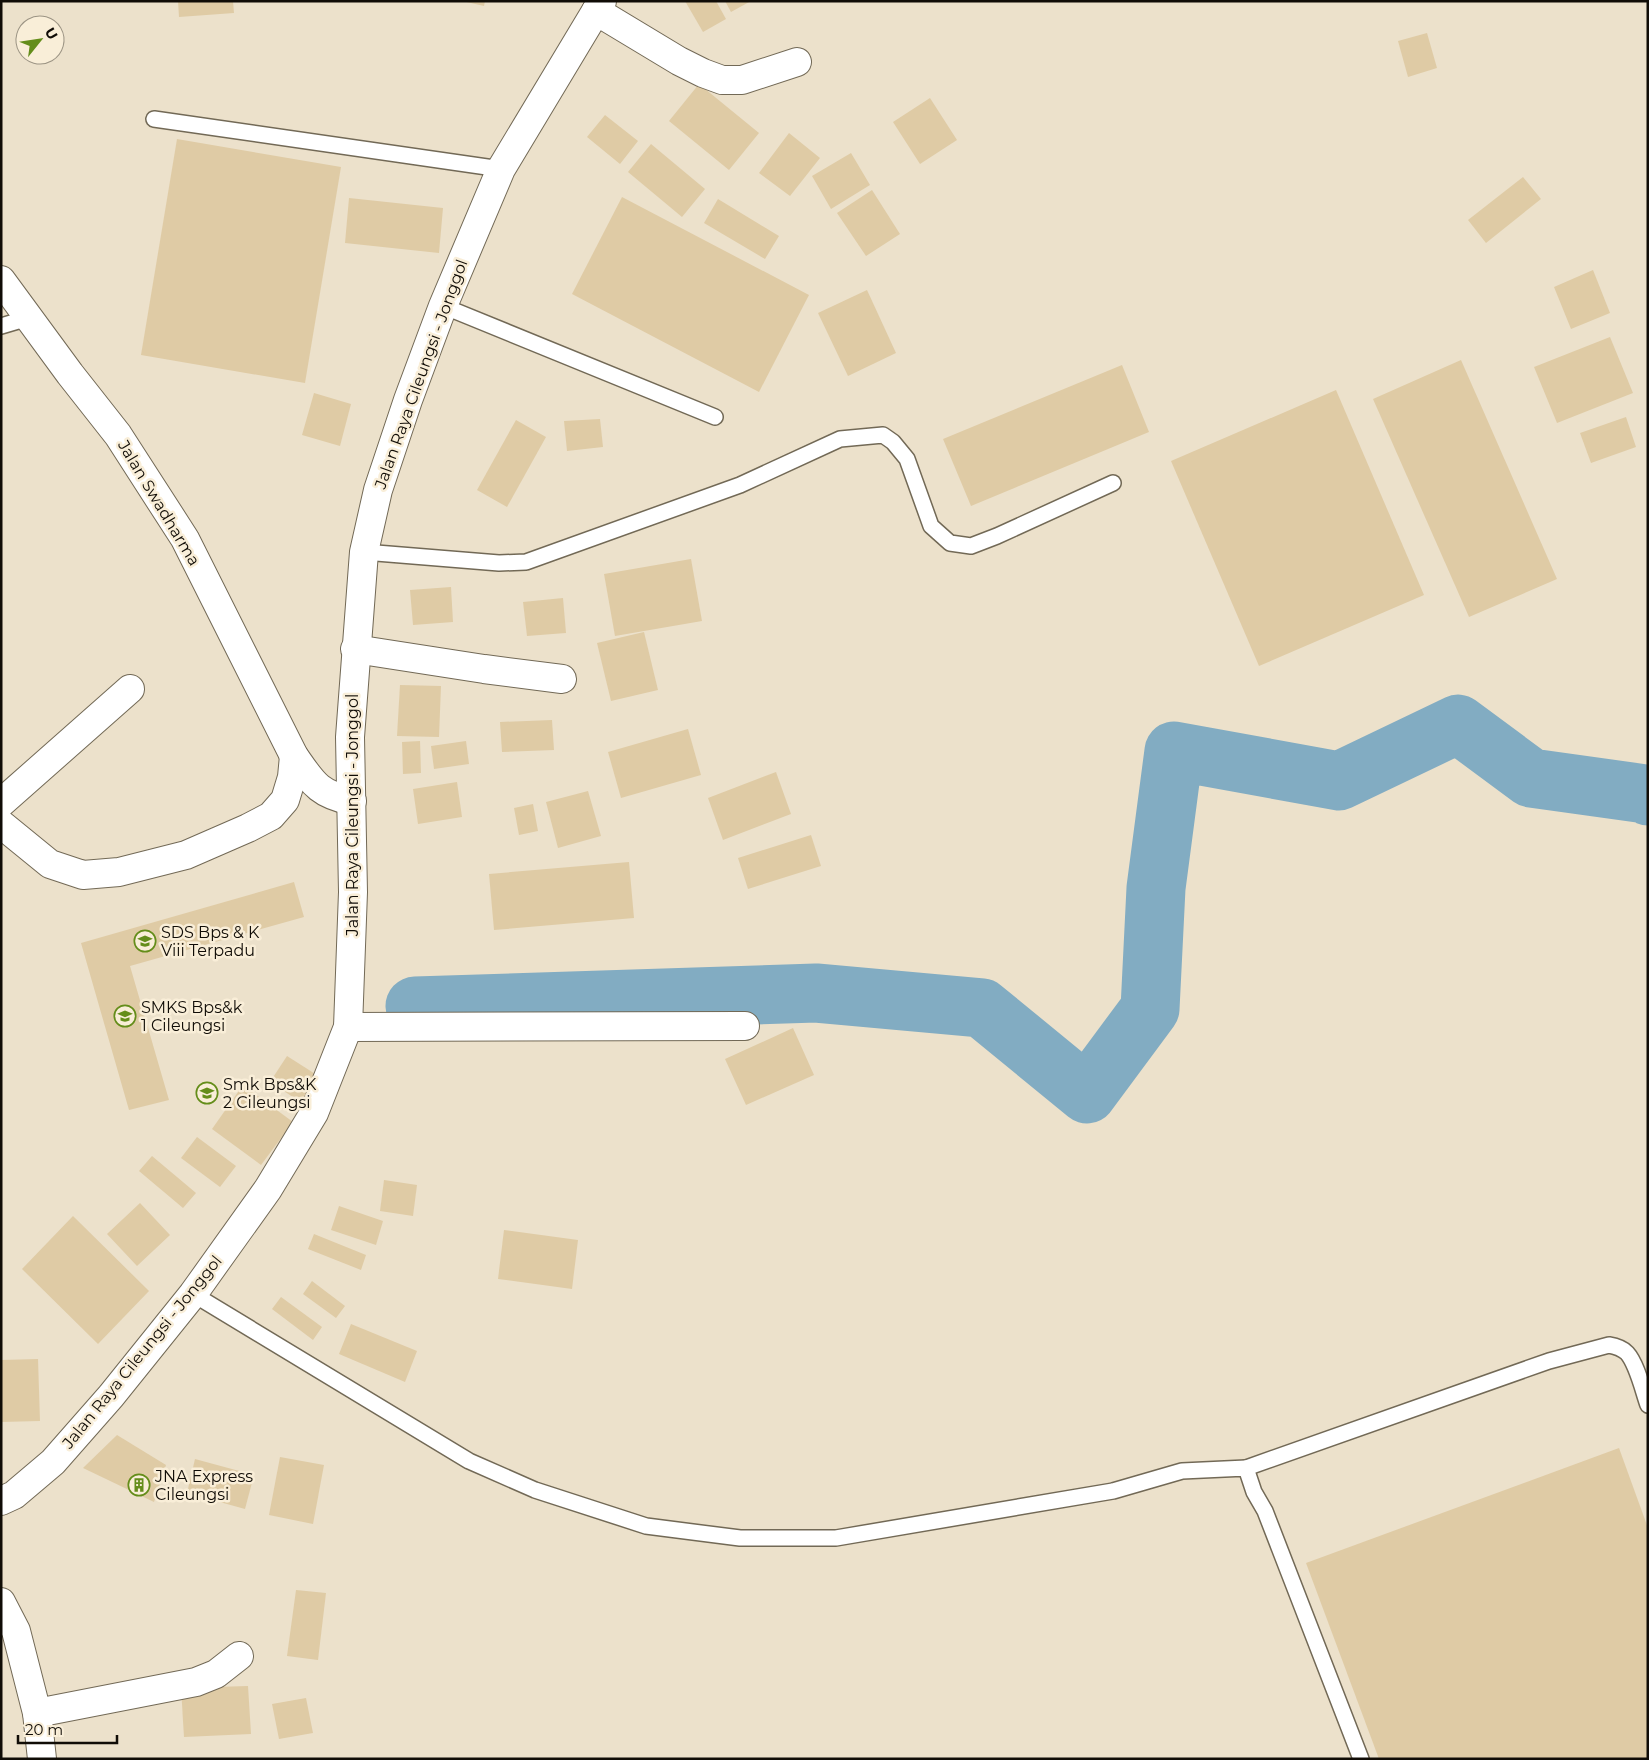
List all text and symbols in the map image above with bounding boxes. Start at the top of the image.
north arrow [15,15,65,65]
text: U [41,24,62,43]
street label: Jalan Raya Cileungsi - Jonggol [370,257,471,492]
street label: Jalan Swadharma [114,436,204,569]
street label: Jalan Raya Cileungsi - Jonggol [343,694,362,937]
place label: SDS Bps & K Viii Terpadu [161,923,260,960]
school or university icon: SDS Bps & K Viii Terpadu [133,929,157,953]
place label: SMKS Bps&k 1 Cileungsi [141,998,243,1035]
school or university icon: SMKS Bps&k 1 Cileungsi [113,1004,137,1028]
place label: Smk Bps&K 2 Cileungsi [223,1075,317,1112]
school or university icon: Smk Bps&K 2 Cileungsi [195,1081,219,1105]
street label: Jalan Raya Cileungsi - Jonggol [58,1252,226,1453]
place label: JNA Express Cileungsi [154,1467,253,1504]
building icon: JNA Express Cileungsi [127,1473,151,1497]
scale bar [18,1712,116,1744]
text: 20 m [25,1720,63,1739]

